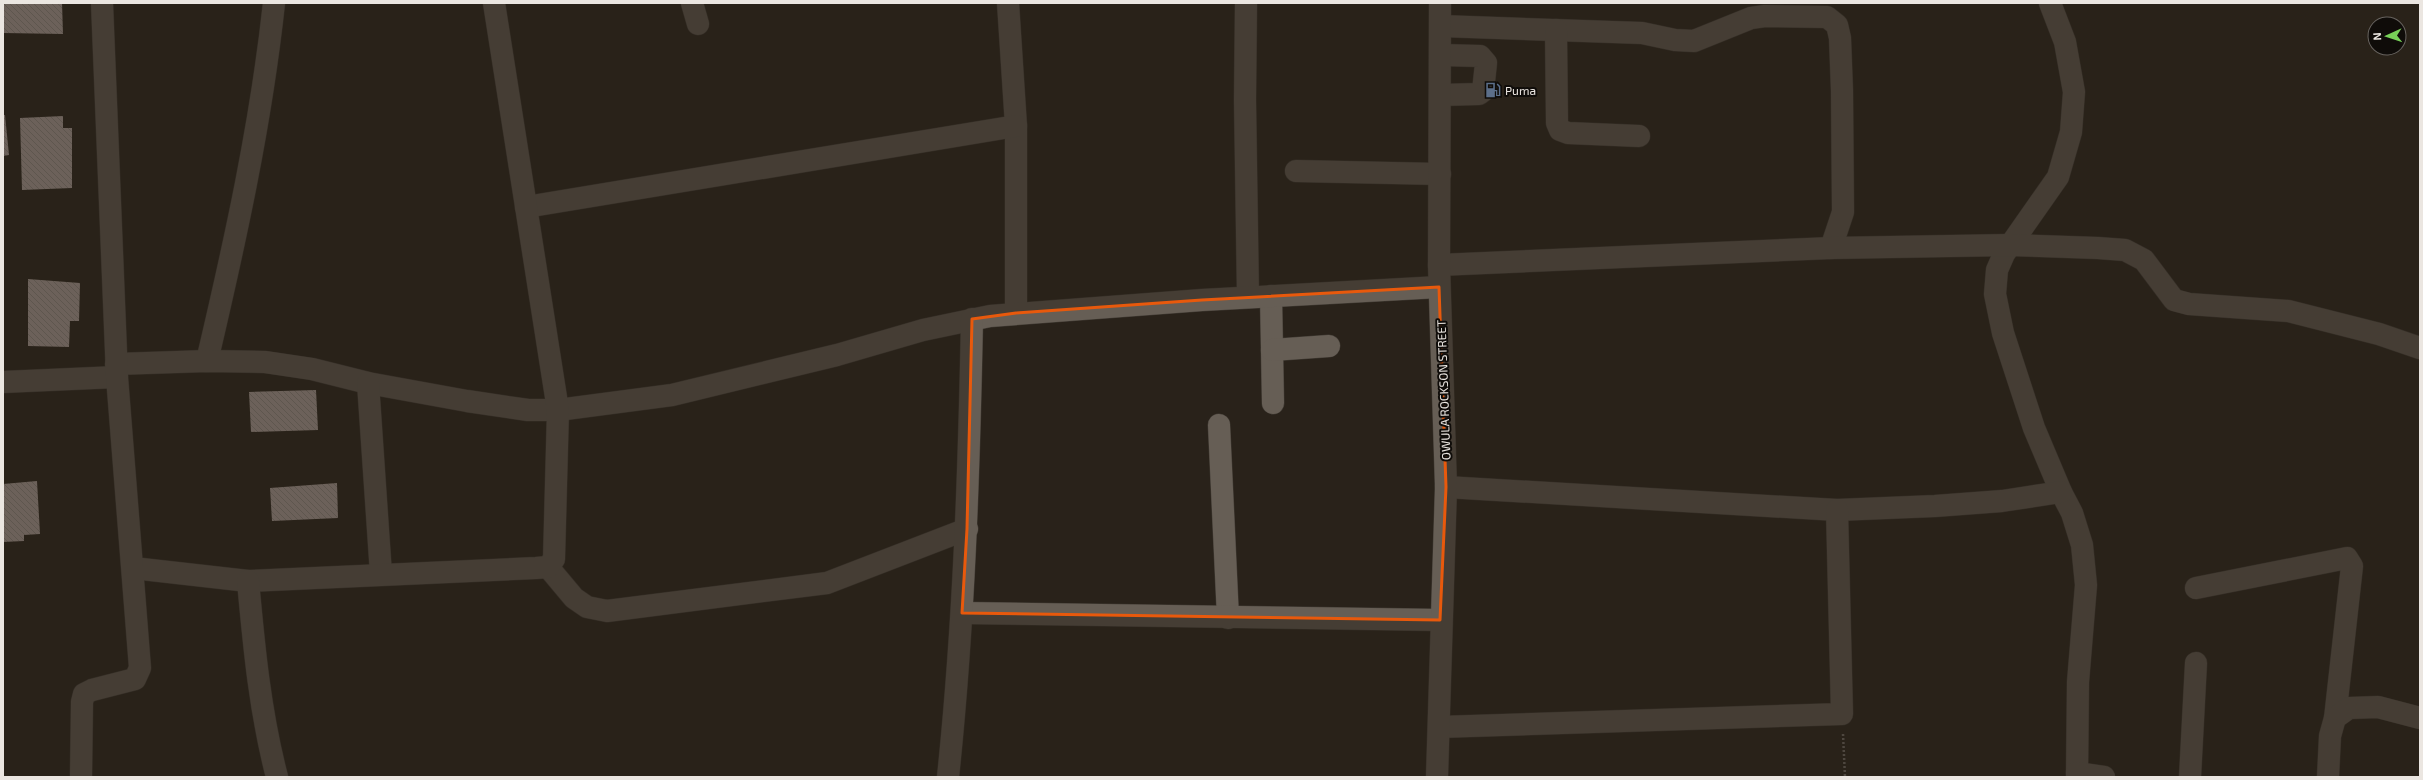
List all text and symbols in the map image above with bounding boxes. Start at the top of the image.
north arrow [2367,16,2407,56]
text: N [2370,32,2383,41]
fuel station icon: Puma [1484,81,1502,99]
place label: Puma [1505,83,1536,97]
street label: OWULA ROCKSON STREET [1434,320,1452,460]

